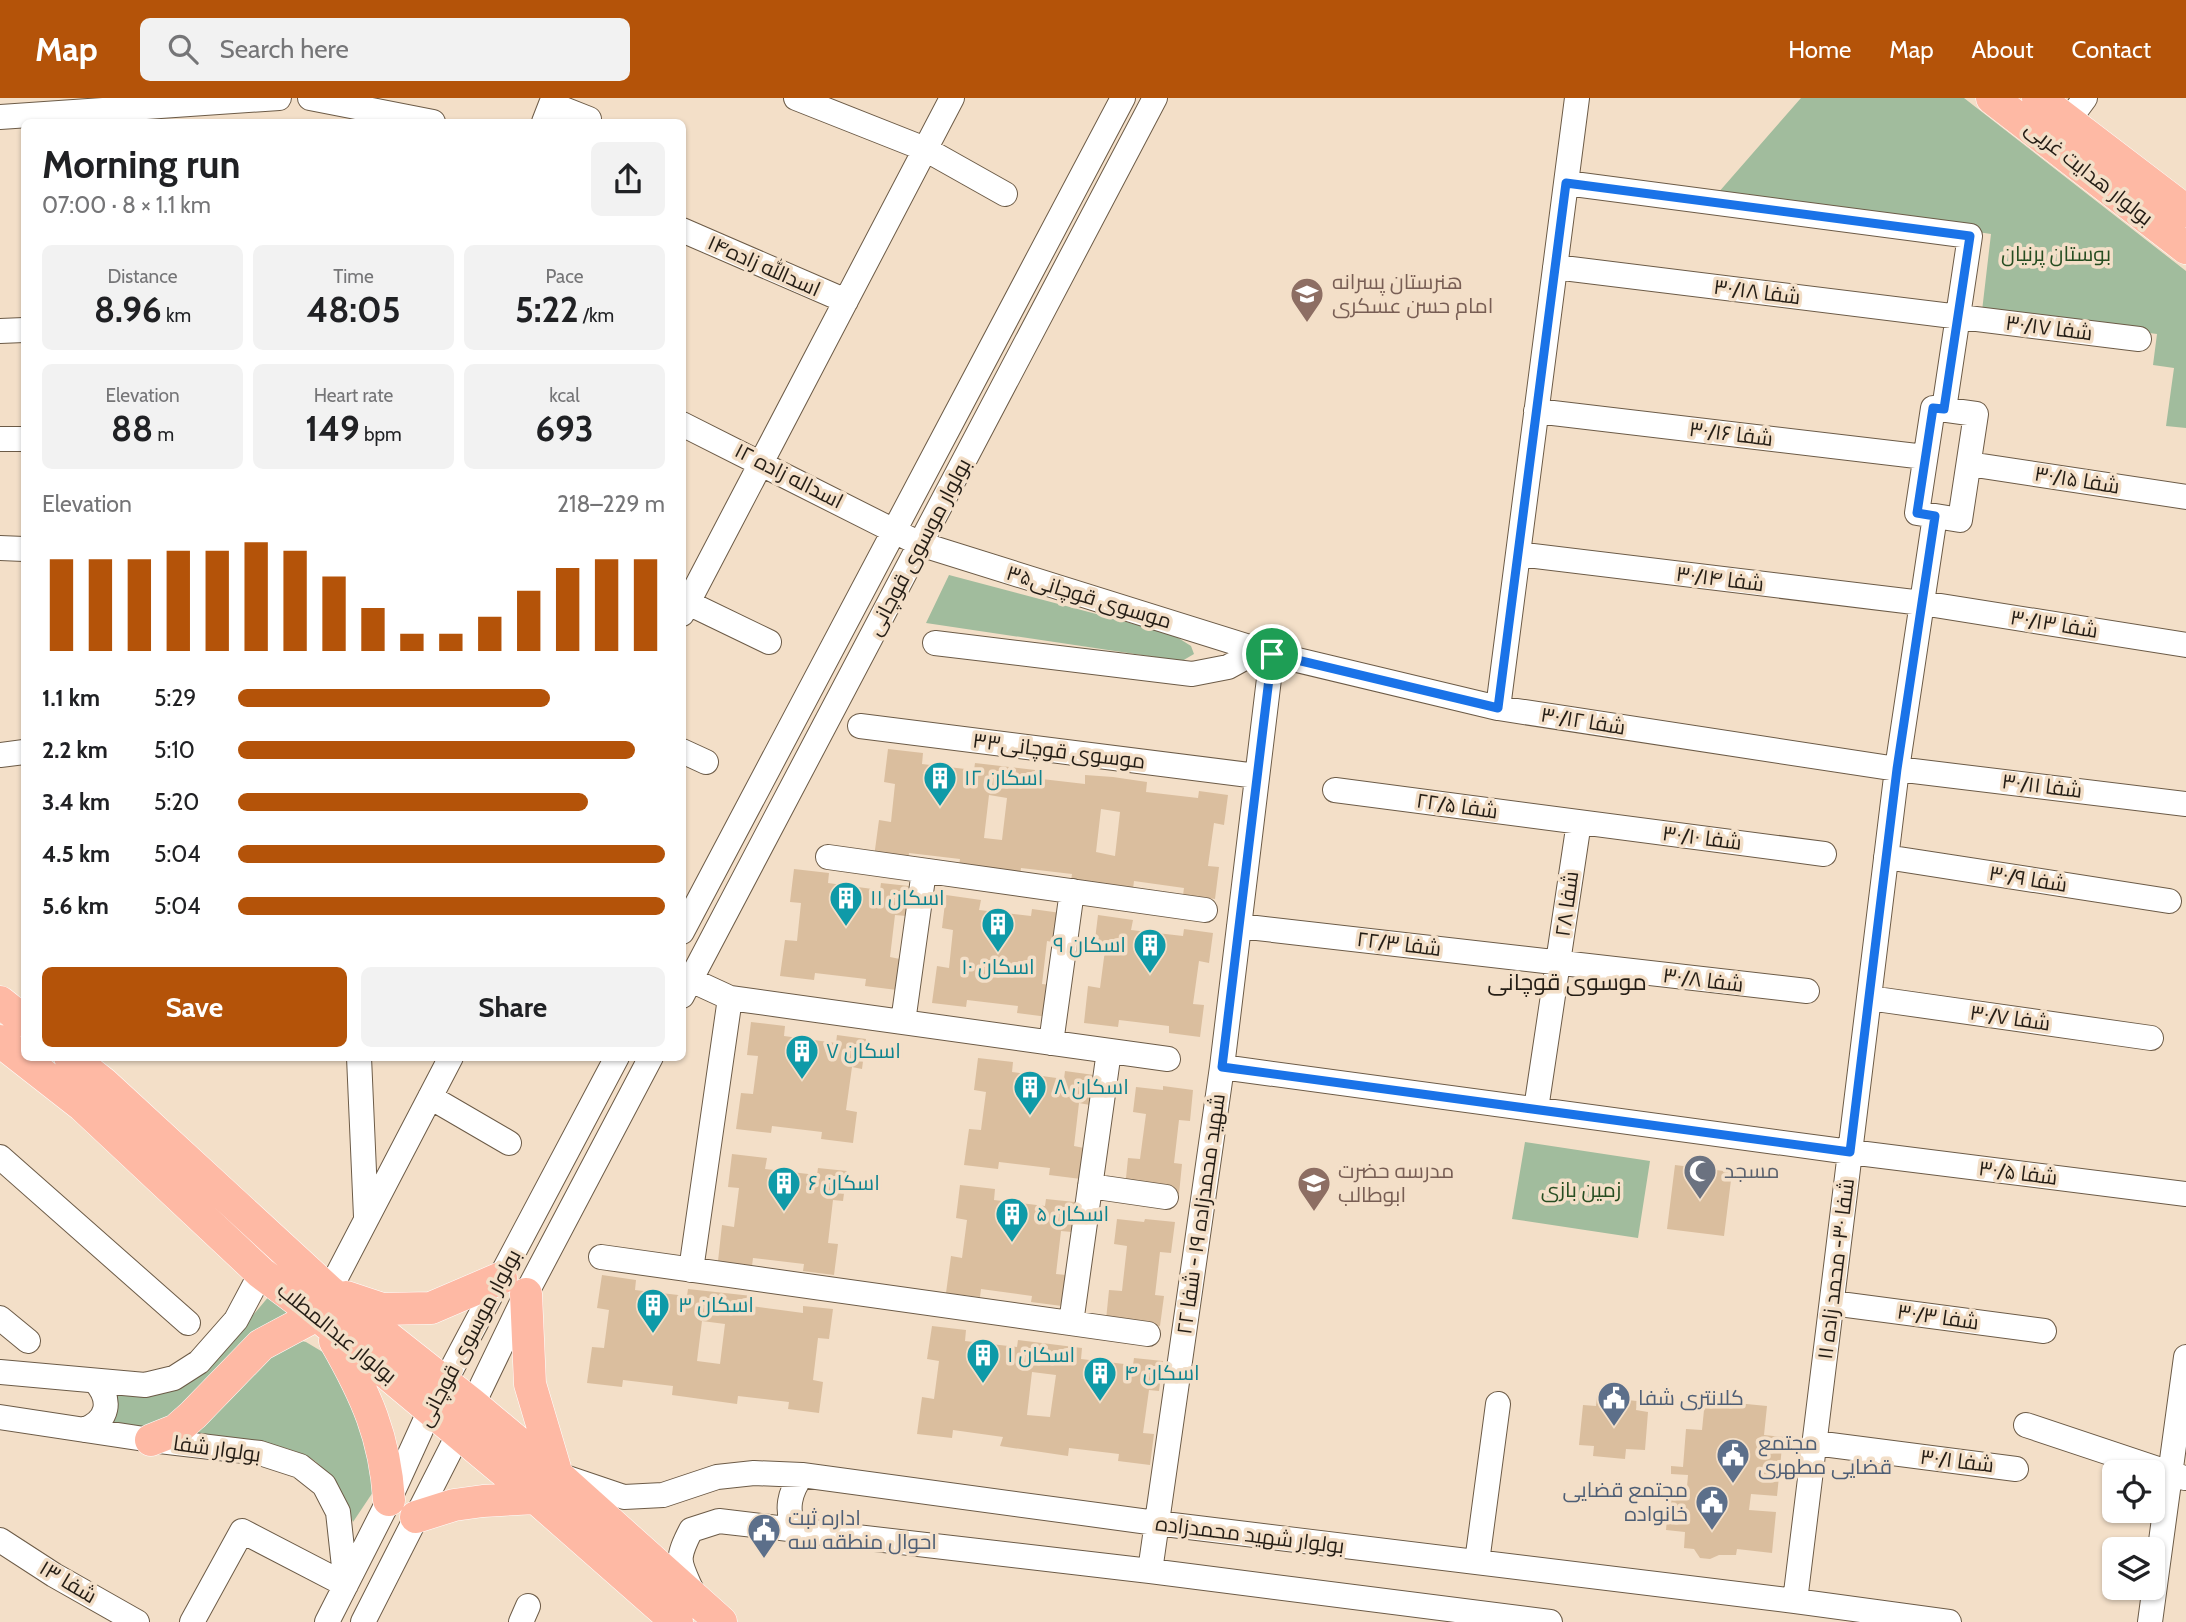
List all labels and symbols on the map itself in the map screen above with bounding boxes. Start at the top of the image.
street label: بولوار هدایت غربی [2020,115,2158,231]
street label: اسدالله زاده۱۴ [704,229,825,302]
park label: بوستان پرنیان [2001,241,2111,268]
place label: هنرستان پسرانه امام حسن عسکری [1332,269,1493,320]
street label: شفا ۳۰/۱۸ [1712,274,1802,309]
school or university icon: هنرستان پسرانه امام حسن عسکری [1288,275,1326,324]
street label: شفا ۳۰/۱۷ [2004,310,2094,345]
street label: شفا ۳۰/۱۶ [1688,416,1775,451]
street label: اسداله زاده ۱۲ [731,438,848,514]
street label: بولوار موسوی قوچانی [861,454,978,641]
street label: شفا ۳۰/۱۵ [2033,460,2121,499]
street label: موسوی قوچانی۳۵ [1003,560,1175,635]
street label: شفا ۳۰/۱۴ [1675,561,1765,596]
street label: شفا ۳۰/۱۳ [2008,604,2100,643]
pin [1242,624,1302,684]
street label: شفا ۳۰/۱۲ [1539,701,1627,740]
street label: موسوی قوچانی۳۳ [971,727,1147,775]
building icon: اسکان ۱۲ [921,759,959,808]
place label: اسکان ۱۲ [964,765,1043,791]
street label: شفا ۳۰/۱۱ [2000,768,2084,803]
street label: شفا ۲۲/۵ [1415,787,1499,824]
street label: شفا ۳۰/۱۰ [1661,820,1743,855]
street label: ۳۰/۹ شفا [1987,860,2069,897]
street label: شفا ۲۸ [1550,870,1583,938]
building icon: اسکان ۱۱ [827,879,865,928]
place label: اسکان ۱۱ [870,885,945,911]
building icon: اسکان ۱۰ [979,905,1017,954]
building icon: اسکان ۹ [1131,926,1169,975]
street label: شفا ۲۲/۳ [1355,926,1443,961]
place label: اسکان ۹ [1053,932,1126,958]
place label: اسکان ۱۰ [961,954,1035,980]
street label: شفا ۳۰/۸ [1661,962,1745,997]
district label: موسوی قوچانی [1487,968,1647,997]
street label: ۳۰/۷ شفا [1968,999,2052,1036]
building icon: اسکان ۷ [783,1032,821,1081]
place label: اسکان ۷ [826,1038,901,1064]
building icon: اسکان ۸ [1011,1068,1049,1117]
place label: اسکان ۸ [1054,1074,1129,1100]
street label: شهید محمدزاده ۱۹ - شفا ۲۲ [1171,1092,1231,1336]
mosque icon: مسجد [1681,1152,1719,1201]
street label: ۳۰/۵ شفا [1977,1155,2059,1190]
place label: مدرسه حضرت ابوطالب [1338,1158,1454,1207]
place label: مسجد [1724,1158,1779,1183]
building icon: اسکان ۶ [765,1164,803,1213]
school or university icon: مدرسه حضرت ابوطالب [1295,1164,1333,1213]
place label: اسکان ۶ [808,1170,880,1196]
park label: زمین بازی [1541,1177,1621,1203]
street label: شفا ۳۰- محمد زاده ۱۱ [1812,1177,1859,1361]
building icon: اسکان ۵ [993,1195,1031,1244]
place label: اسکان ۵ [1036,1201,1109,1227]
street label: بولوار موسوی قوچانی [411,1245,528,1432]
street label: بولوار عبدالمطلب [273,1277,402,1388]
building icon: اسکان ۳ [634,1286,672,1335]
place label: اسکان ۳ [678,1292,754,1318]
street label: ۳۰/۳ شفا [1896,1298,1980,1335]
building icon: اسکان ۱ [964,1336,1002,1385]
place label: اسکان ۱ [1007,1342,1075,1368]
building icon: اسکان ۴ [1081,1354,1119,1403]
place label: اسکان ۴ [1124,1360,1200,1386]
public building icon: کلانتری شفا [1595,1379,1633,1428]
place label: کلانتری شفا [1638,1385,1744,1411]
street label: بولوار شفا [171,1430,263,1467]
place label: مجتمع قضایی مطهری [1758,1430,1892,1480]
public building icon: مجتمع قضایی مطهری [1714,1436,1752,1485]
street label: شفا ۳۰/۱ [1919,1444,1996,1477]
place label: مجتمع قضایی خانواده [1563,1477,1688,1526]
public building icon: مجتمع قضایی خانواده [1693,1483,1731,1532]
place label: اداره ثبت احوال منطقه سه [788,1505,937,1555]
public building icon: اداره ثبت احوال منطقه سه [745,1511,783,1560]
street label: بولوار شهید محمدزاده [1154,1511,1346,1559]
street label: شفا ۱۳ [35,1555,101,1608]

